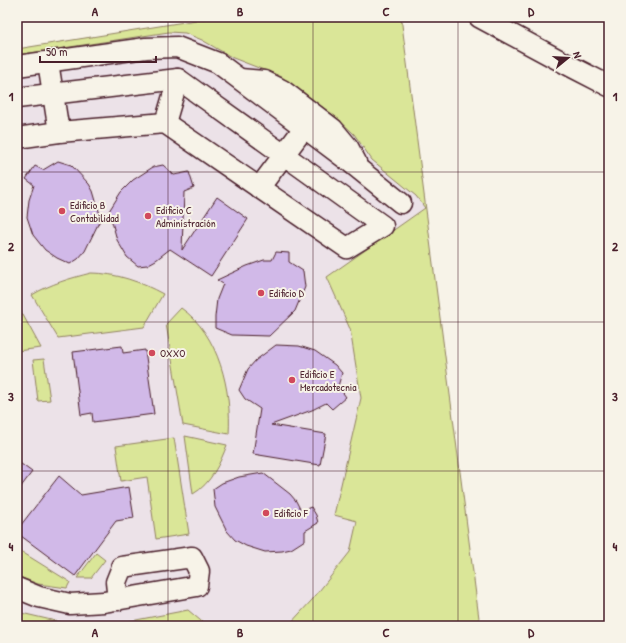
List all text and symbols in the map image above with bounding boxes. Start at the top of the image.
text: A [92,2,99,20]
text: B [237,2,244,20]
text: C [382,2,390,20]
text: D [528,2,535,20]
scale bar [40,38,156,64]
north arrow [548,38,588,78]
text: 50 m [46,43,67,60]
text: N [570,50,585,60]
text: 1 [9,87,14,105]
text: 1 [613,87,618,105]
place label: Edificio B Contabilidad [70,198,120,225]
place label: Edificio C Administración [156,203,216,230]
marker: Edificio B Contabilidad [57,206,67,216]
marker: Edificio C Administración [143,211,153,221]
text: 2 [8,237,15,255]
text: 2 [612,237,619,255]
place label: Edificio D [269,286,305,300]
marker: Edificio D [256,288,266,298]
place label: OXXO [160,346,185,360]
marker: OXXO [147,348,157,358]
place label: Edificio E Mercadotecnia [300,367,357,394]
marker: Edificio E Mercadotecnia [287,375,297,385]
text: 3 [8,387,14,405]
text: 3 [612,387,618,405]
place label: Edificio F [274,506,309,520]
marker: Edificio F [261,508,271,518]
text: 4 [9,537,14,555]
text: 4 [613,537,618,555]
text: A [92,623,99,641]
text: B [237,623,244,641]
text: C [382,623,390,641]
text: D [528,623,535,641]

